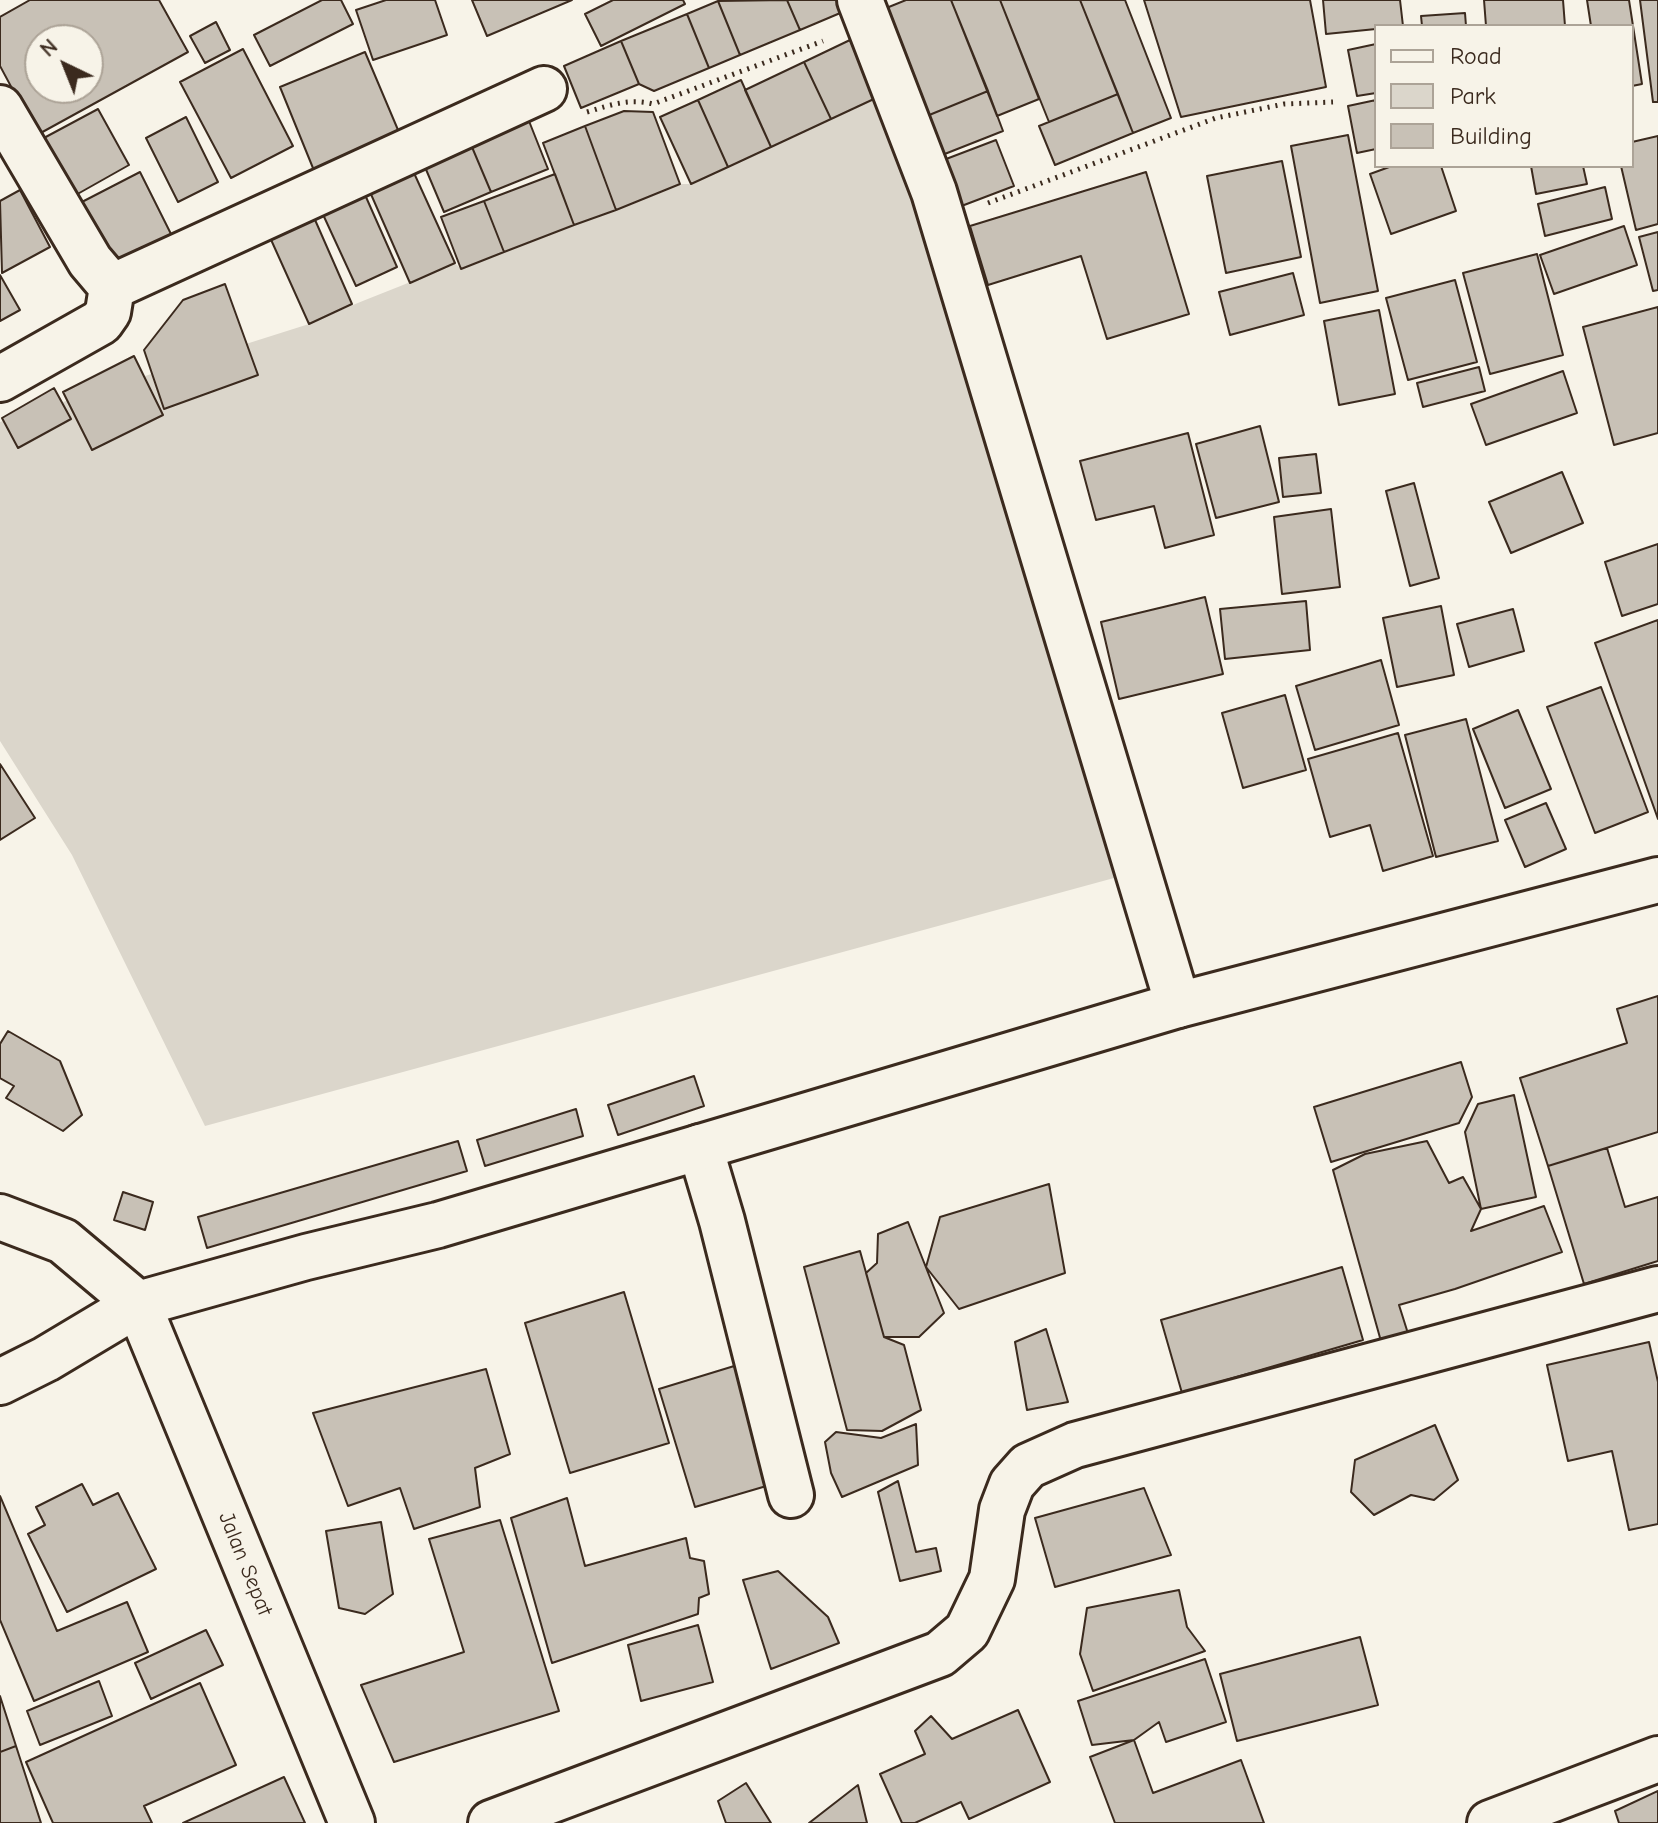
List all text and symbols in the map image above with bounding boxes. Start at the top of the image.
north arrow [24,24,104,104]
legend [1374,24,1634,168]
text: N [35,34,63,62]
text: Road [1450,42,1502,70]
text: Park [1450,82,1496,110]
text: Building [1450,122,1532,150]
street label: Jalan Sepat [212,1508,278,1620]

